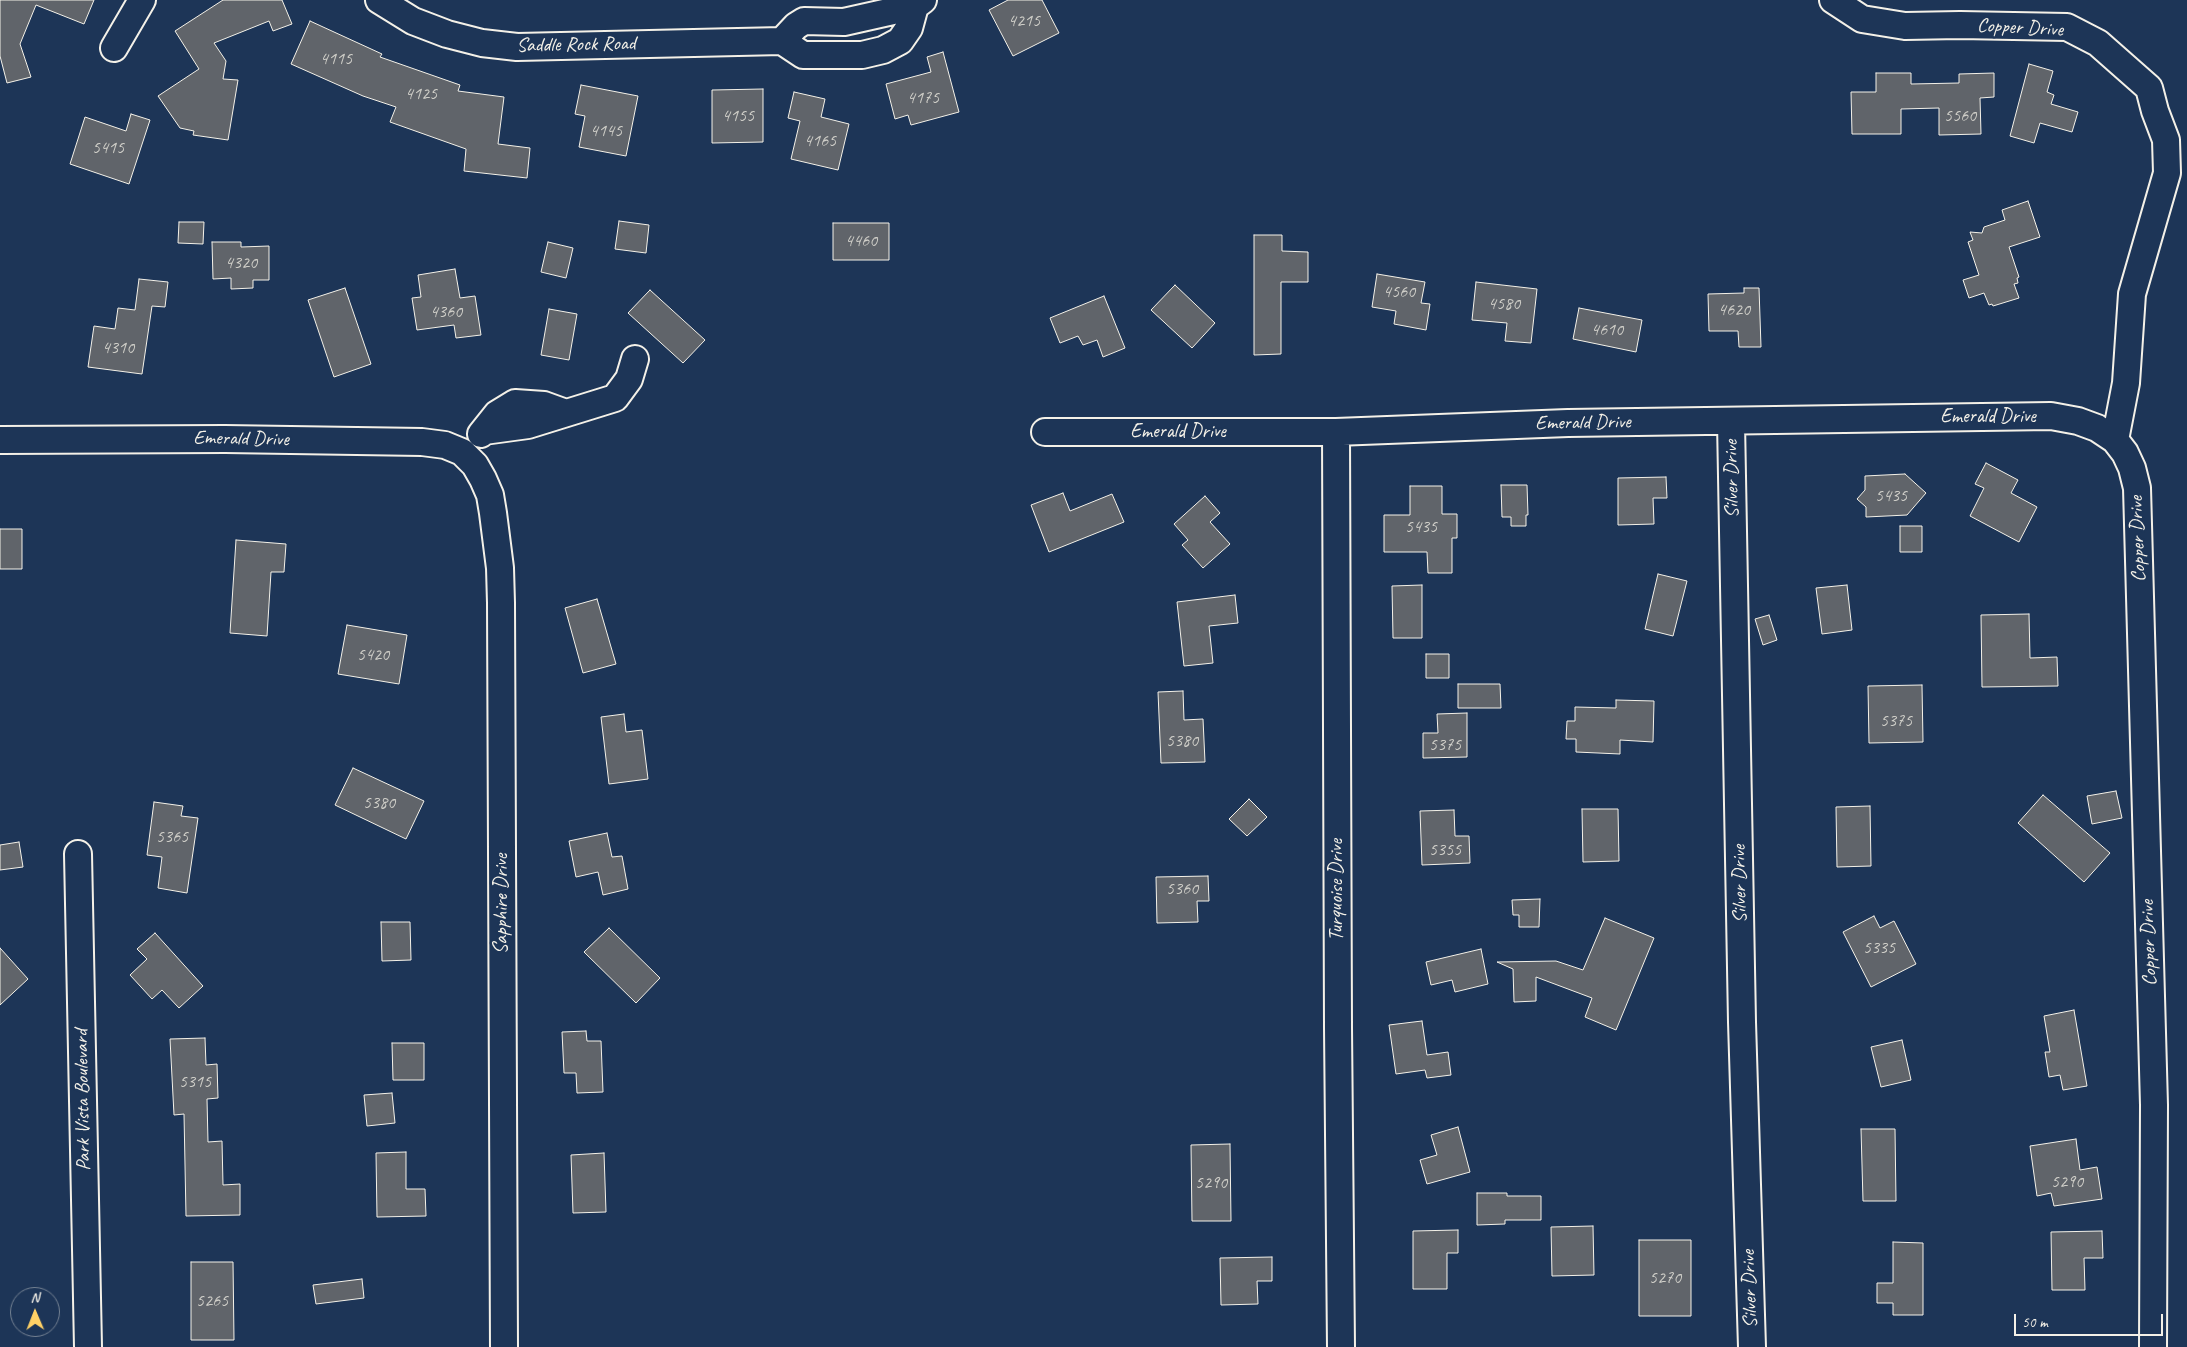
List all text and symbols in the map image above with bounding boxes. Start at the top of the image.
house number: 4215 [1008,10,1040,32]
street label: Copper Drive [1976,14,2064,42]
street label: Saddle Rock Road [516,32,636,58]
house number: 4115 [320,48,352,70]
house number: 4125 [405,83,437,105]
house number: 4175 [907,87,939,109]
house number: 4155 [722,105,754,127]
house number: 5560 [1944,105,1976,127]
house number: 4145 [590,120,622,142]
house number: 4165 [804,130,836,152]
house number: 5415 [92,137,124,159]
house number: 4460 [845,230,877,252]
house number: 4320 [225,252,257,274]
house number: 4560 [1383,281,1415,303]
house number: 4580 [1488,293,1520,315]
house number: 4620 [1718,299,1750,321]
house number: 4360 [430,301,462,323]
house number: 4610 [1591,319,1623,341]
house number: 4310 [102,337,134,359]
street label: Emerald Drive [1940,405,2036,429]
street label: Emerald Drive [1535,410,1631,436]
street label: Emerald Drive [1130,420,1226,444]
street label: Emerald Drive [193,426,289,452]
street label: Silver Drive [1719,440,1745,518]
house number: 5435 [1875,485,1907,507]
street label: Copper Drive [2125,496,2151,582]
house number: 5435 [1405,516,1437,538]
house number: 5420 [357,644,389,666]
house number: 5375 [1880,710,1912,732]
house number: 5380 [1166,730,1198,752]
house number: 5375 [1429,734,1461,756]
house number: 5380 [363,792,395,814]
house number: 5365 [156,826,188,848]
street label: Turquoise Drive [1325,839,1349,941]
house number: 5355 [1429,839,1461,861]
street label: Silver Drive [1727,845,1753,923]
street label: Sapphire Drive [490,854,514,954]
house number: 5360 [1166,878,1198,900]
street label: Copper Drive [2136,900,2162,986]
house number: 5335 [1863,937,1895,959]
street label: Park Vista Boulevard [70,1029,96,1171]
house number: 5315 [179,1071,211,1093]
house number: 5290 [2051,1171,2083,1193]
house number: 5290 [1195,1172,1227,1194]
street label: Silver Drive [1737,1249,1763,1329]
house number: 5270 [1649,1267,1681,1289]
north arrow [10,1287,60,1337]
text: N [30,1289,39,1306]
house number: 5265 [196,1290,228,1312]
scale bar [2017,1304,2166,1336]
text: 50 m [2022,1313,2048,1332]

